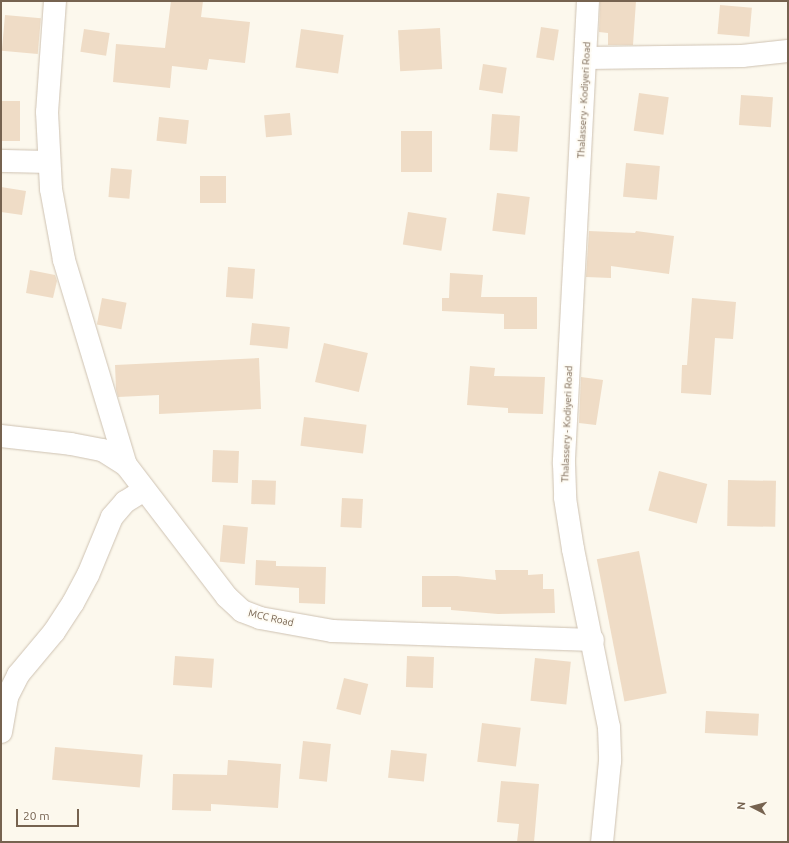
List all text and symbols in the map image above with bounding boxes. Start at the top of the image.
street label: Thalassery - Kodiyeri Road [575,41,593,159]
street label: Thalassery - Kodiyeri Road [559,366,575,482]
street label: MCC Road [247,607,295,629]
north arrow [733,787,773,827]
scale bar [18,801,81,827]
text: N [735,801,747,810]
text: 20 m [23,809,50,822]

